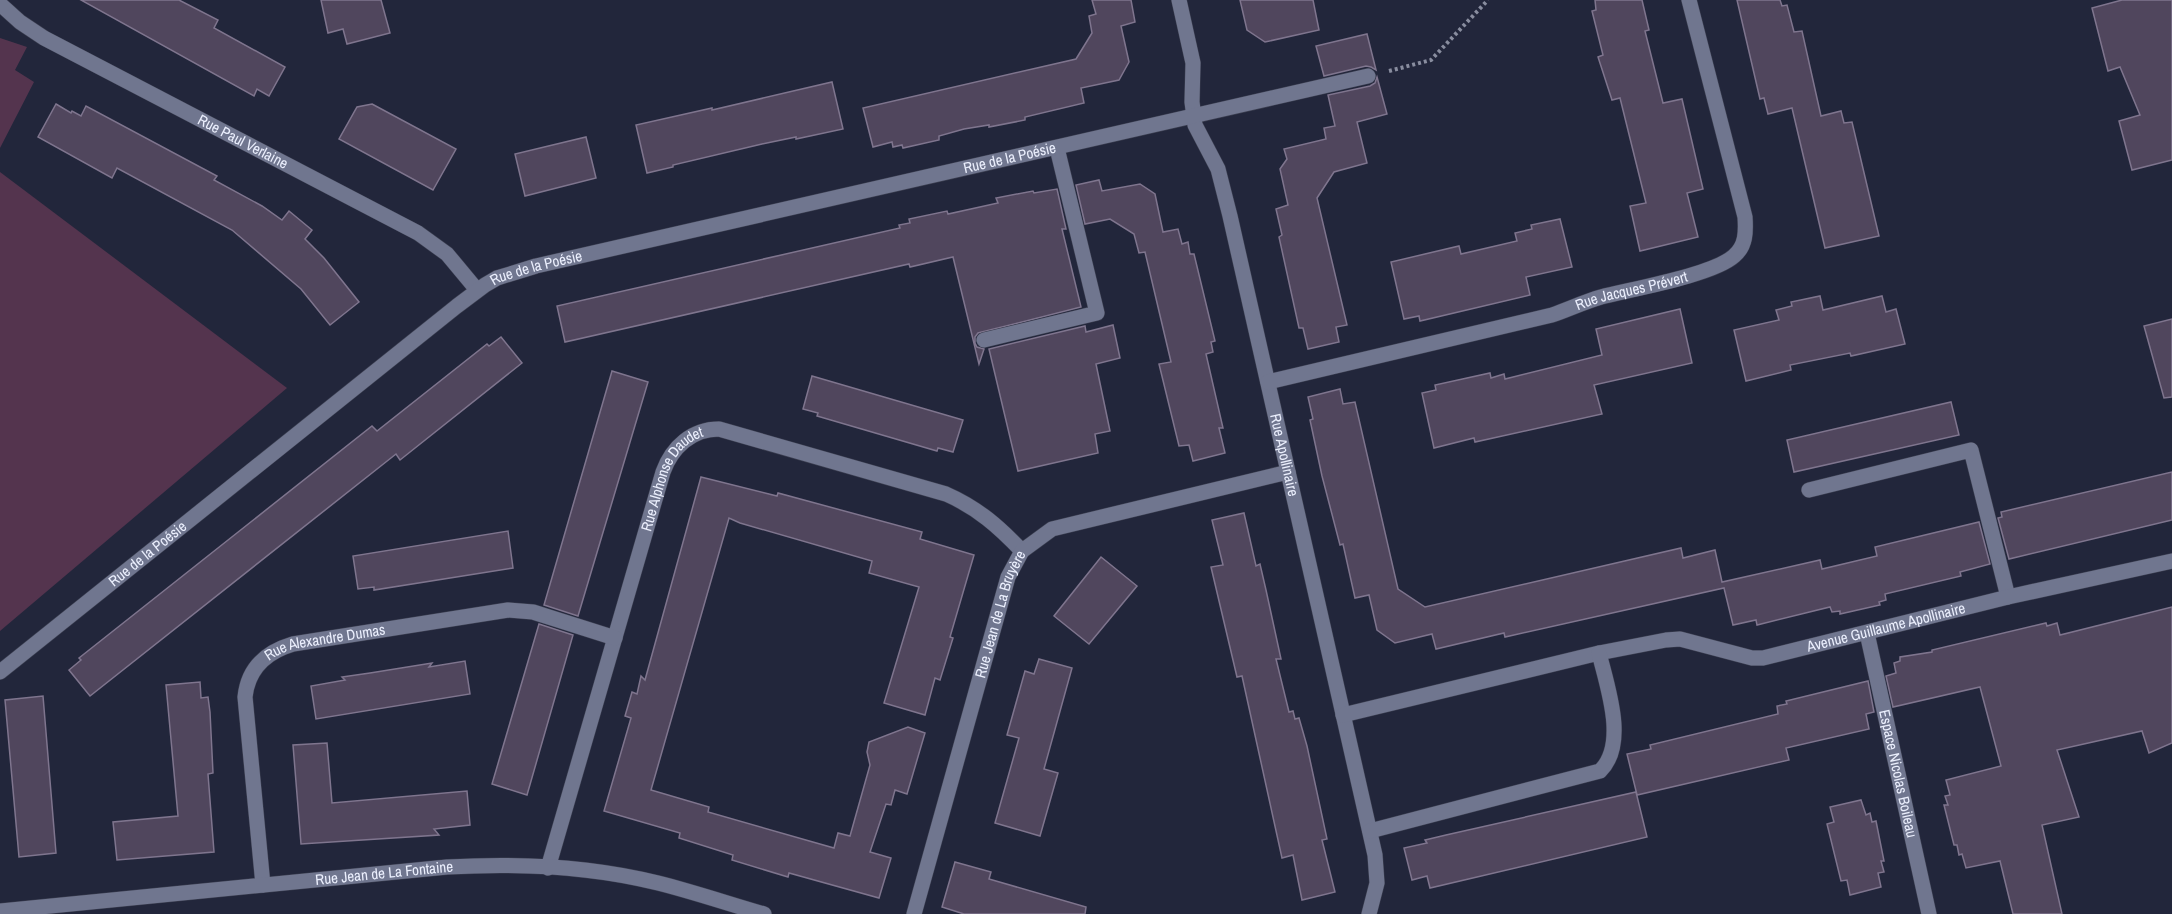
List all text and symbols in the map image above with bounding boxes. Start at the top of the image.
street label: Rue Paul Verlaine [194,109,292,174]
street label: Rue de la Poésie [961,137,1058,178]
street label: Rue de la Poésie [486,245,584,290]
street label: Rue Jacques Prévert [1572,266,1690,315]
street label: Rue Apollinaire [1265,412,1304,498]
street label: Rue Alphonse Daudet [635,421,706,534]
street label: Rue de la Poésie [104,516,191,591]
street label: Rue Jean de La Bruyère [969,546,1031,680]
street label: Avenue Guillaume Apollinaire [1804,597,1968,657]
street label: Rue Alexandre Dumas [260,619,387,665]
street label: Espace Nicolas Boileau [1874,707,1923,840]
street label: Rue Jean de La Fontaine [314,856,454,890]

